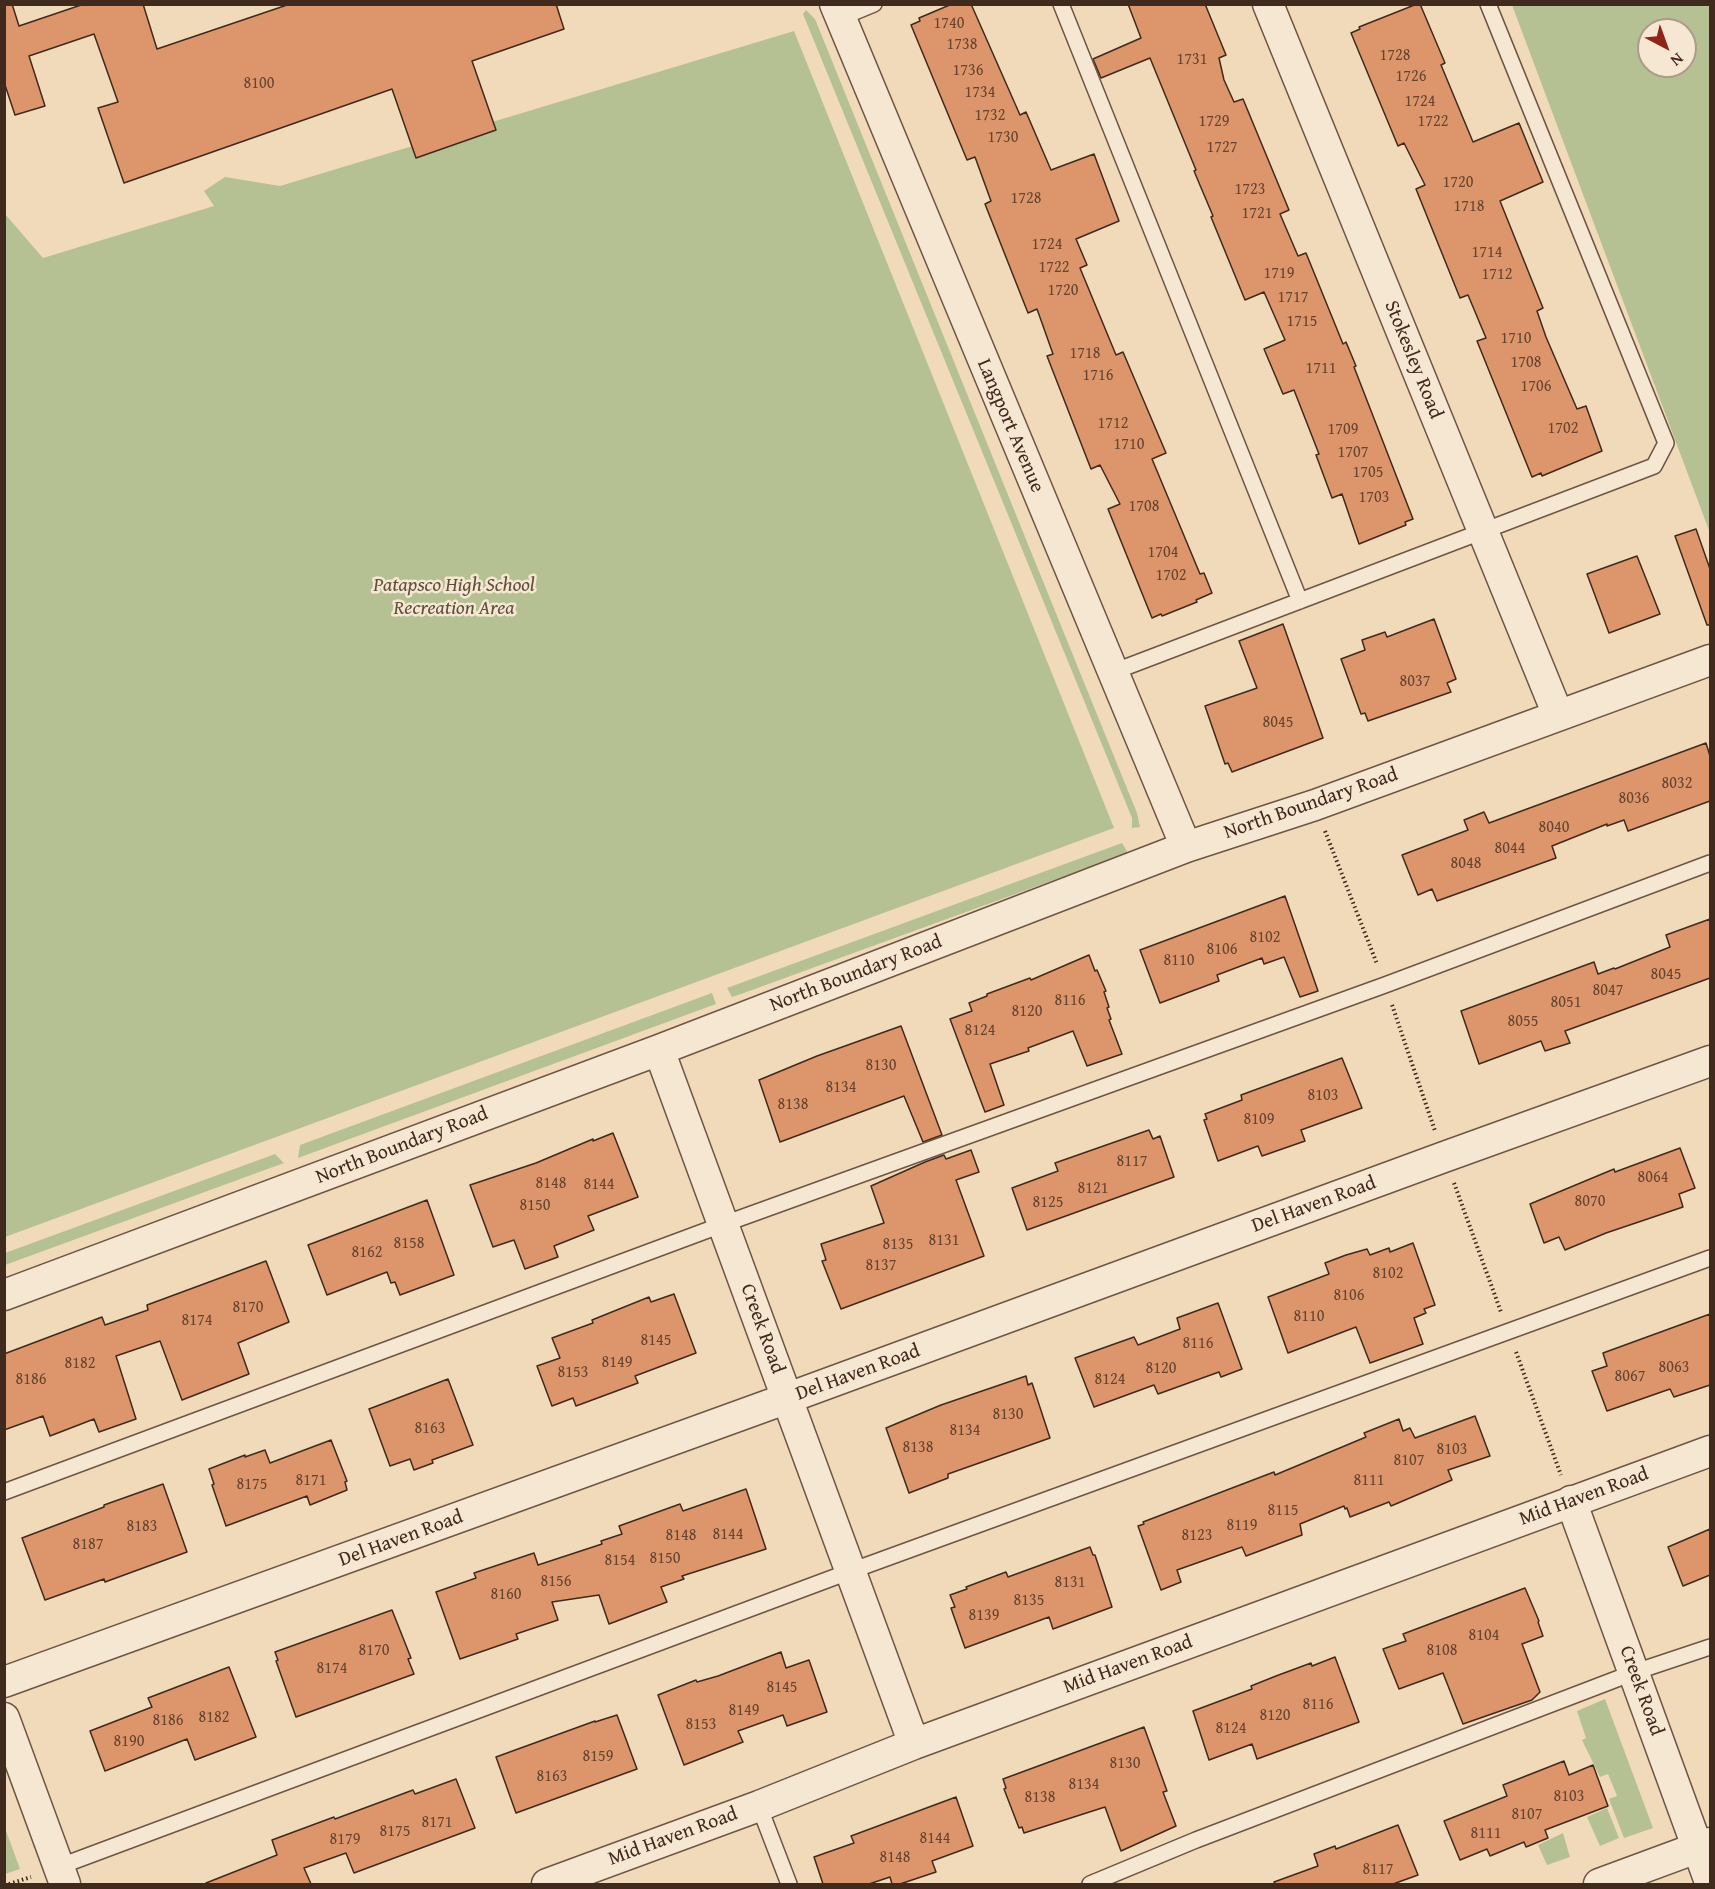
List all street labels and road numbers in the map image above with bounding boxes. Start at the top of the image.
street label: Stokesley Road [1378,297,1448,423]
street label: Langport Avenue [971,356,1049,496]
street label: North Boundary Road [1221,763,1401,845]
street label: North Boundary Road [767,930,945,1018]
street label: North Boundary Road [313,1102,491,1190]
street label: Del Haven Road [1249,1171,1379,1239]
street label: Creek Road [735,1281,789,1377]
street label: Del Haven Road [793,1339,923,1407]
street label: Mid Haven Road [1516,1462,1652,1532]
street label: Del Haven Road [336,1505,466,1573]
street label: Mid Haven Road [1060,1630,1196,1700]
street label: Creek Road [1614,1643,1668,1739]
street label: Mid Haven Road [605,1802,741,1872]

